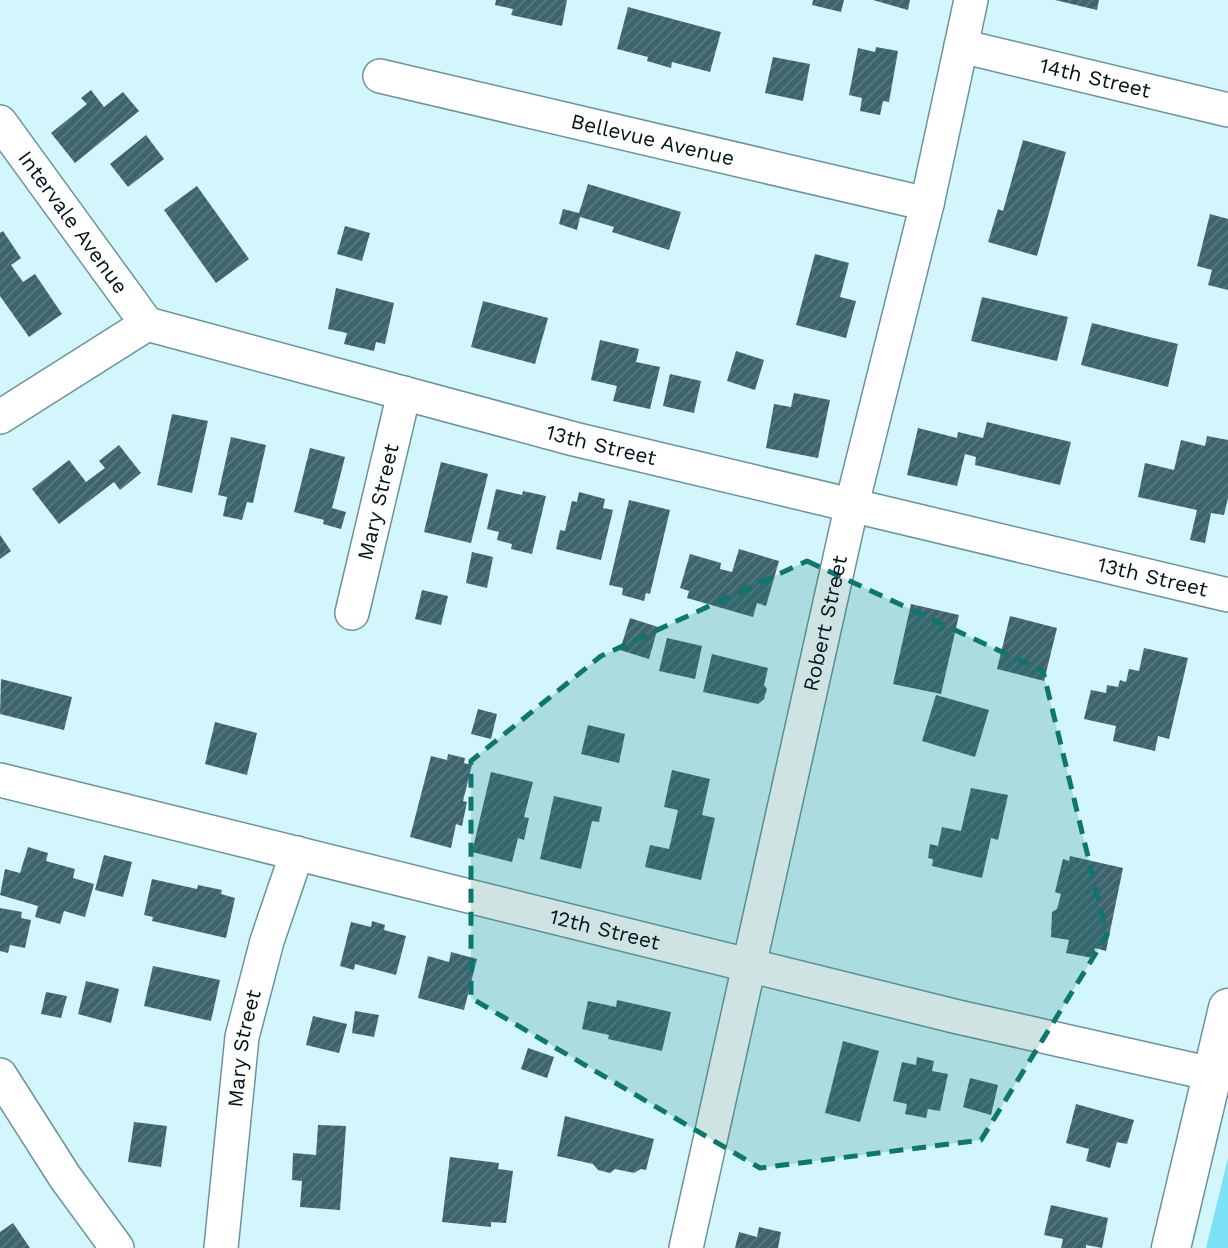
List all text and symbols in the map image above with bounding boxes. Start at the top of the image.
street label: 14th Street [1037,52,1153,103]
street label: Bellevue Avenue [568,108,737,171]
street label: Intervale Avenue [13,146,134,298]
street label: 13th Street [543,419,659,470]
street label: Mary Street [352,441,404,563]
street label: 13th Street [1095,551,1211,602]
street label: Robert Street [798,553,852,694]
street label: 12th Street [547,903,663,955]
street label: Mary Street [222,987,266,1108]

